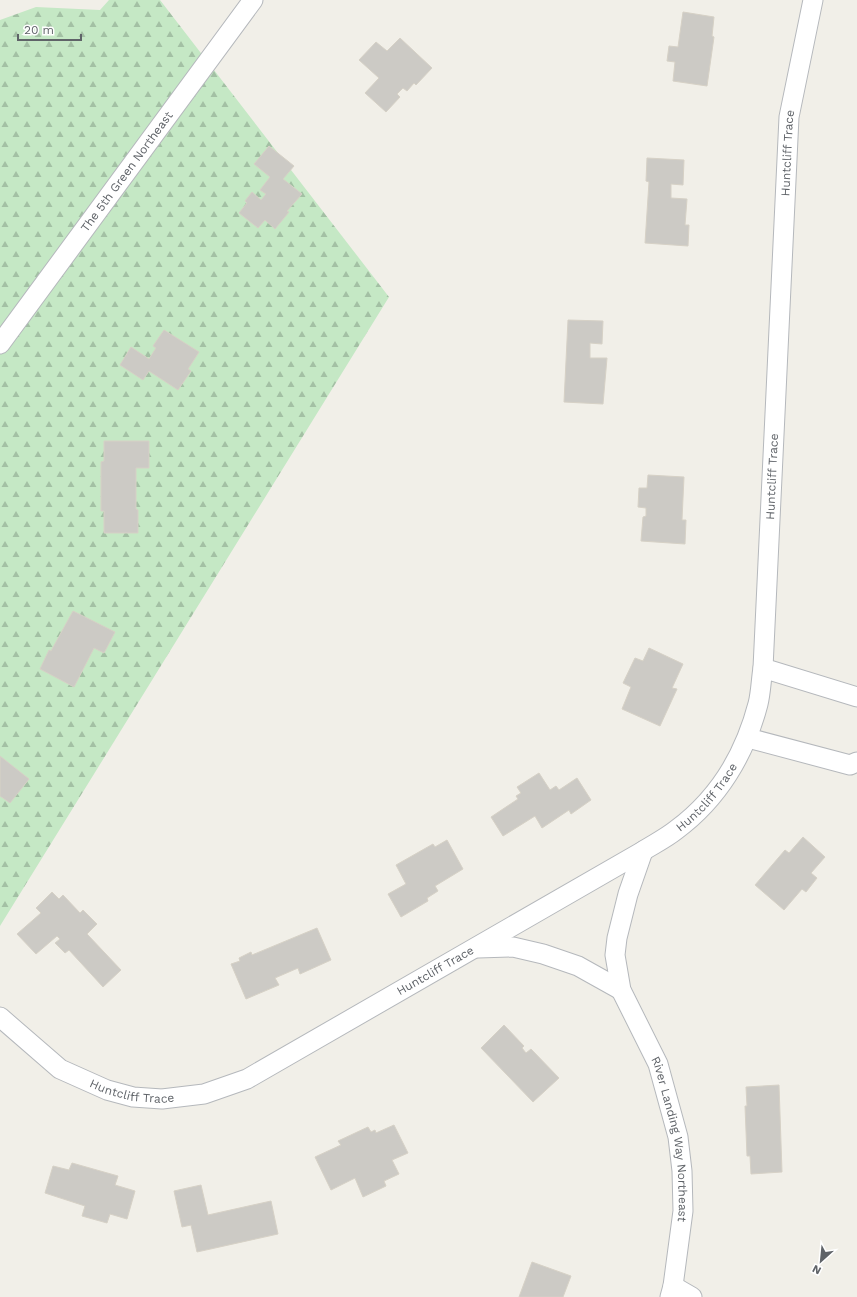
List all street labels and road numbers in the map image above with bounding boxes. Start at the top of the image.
street label: Huntcliff Trace [778,108,797,197]
street label: The 5th Green Northeast [78,109,176,235]
street label: Huntcliff Trace [763,433,781,520]
street label: Huntcliff Trace [673,760,740,834]
street label: Huntcliff Trace [394,943,476,998]
street label: River Landing Way Northeast [648,1054,690,1223]
street label: Huntcliff Trace [88,1076,175,1106]

